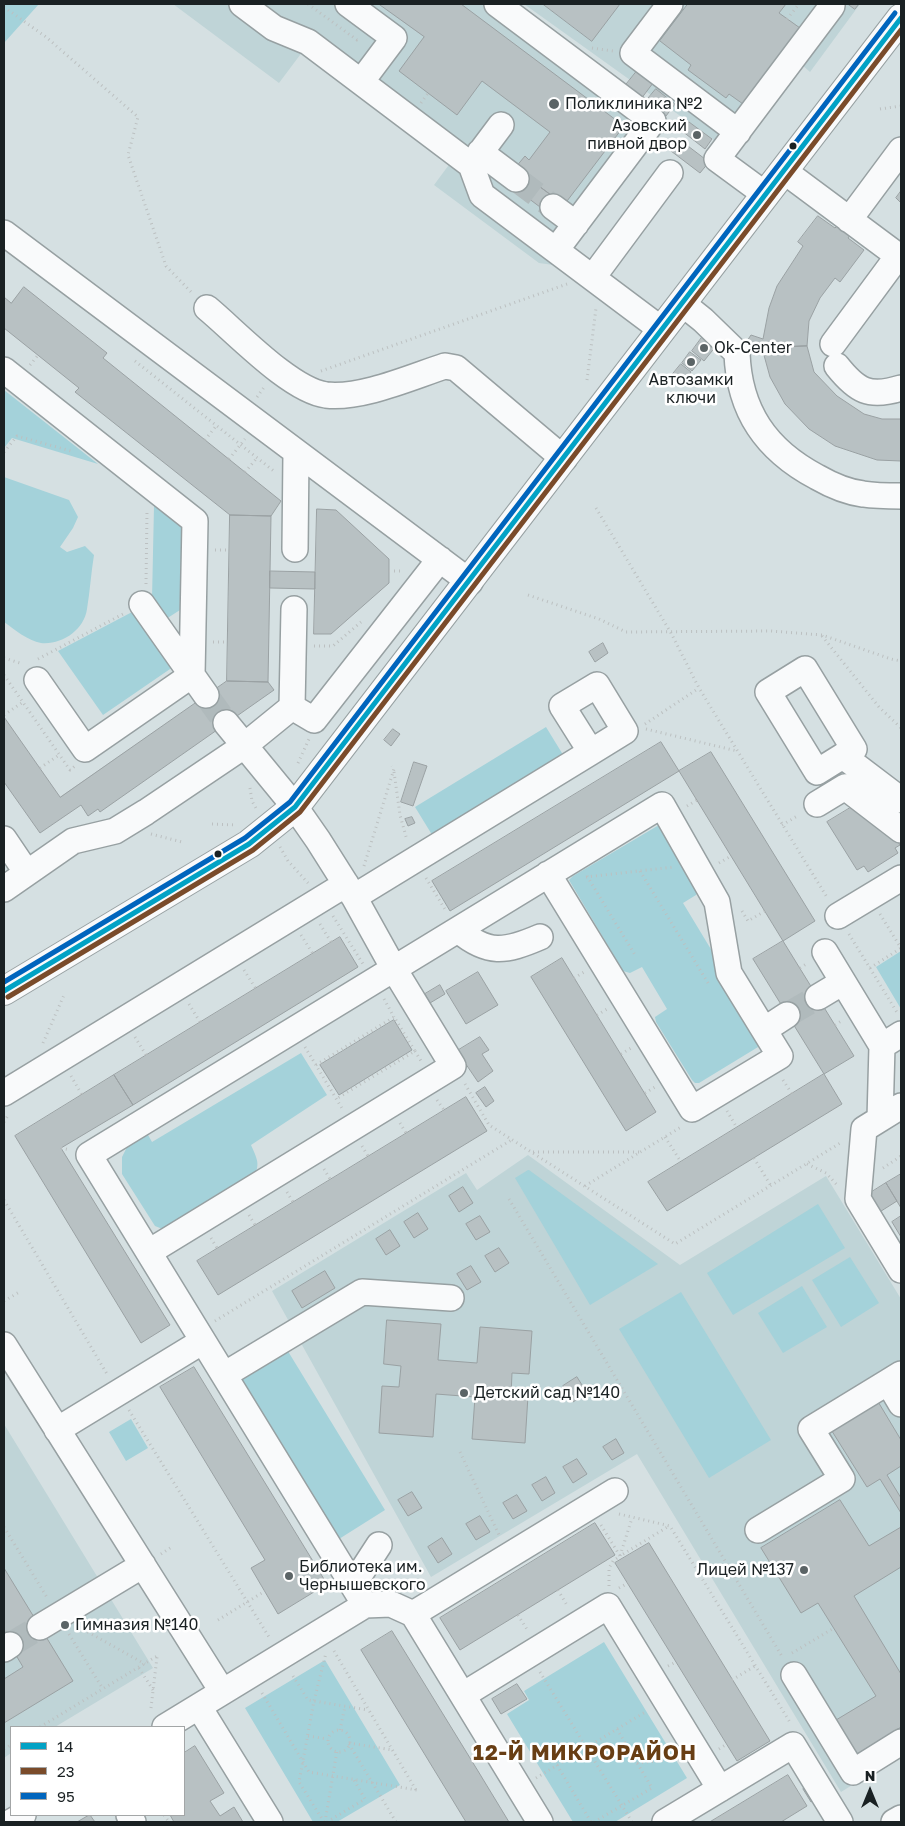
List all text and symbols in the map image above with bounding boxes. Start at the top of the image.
place label: Поликлиника №2 [565,94,703,114]
marker: Поликлиника №2 [547,97,561,111]
place label: Азовский пивной двор [587,116,687,154]
marker: Азовский пивной двор [691,129,703,141]
unlabelled marker [788,141,798,151]
place label: Ok-Center [714,338,792,358]
marker: Ok-Center [698,342,710,354]
marker: Автозамки ключи [685,356,697,368]
place label: Автозамки ключи [649,370,733,408]
unlabelled marker [213,849,223,859]
place label: Детский сад №140 [474,1383,620,1403]
marker: Детский сад №140 [458,1387,470,1399]
place label: Библиотека им. Чернышевского [299,1557,426,1595]
place label: Лицей №137 [697,1560,794,1580]
marker: Лицей №137 [798,1564,810,1576]
marker: Библиотека им. Чернышевского [283,1570,295,1582]
place label: Гимназия №140 [75,1615,199,1635]
marker: Гимназия №140 [59,1619,71,1631]
legend [10,1726,185,1816]
text: 14 [57,1737,73,1755]
district label: 12-Й МИКРОРАЙОН [471,1740,699,1766]
text: 23 [57,1762,74,1780]
north arrow [845,1766,895,1816]
text: N [865,1767,875,1784]
text: 95 [57,1787,75,1805]

